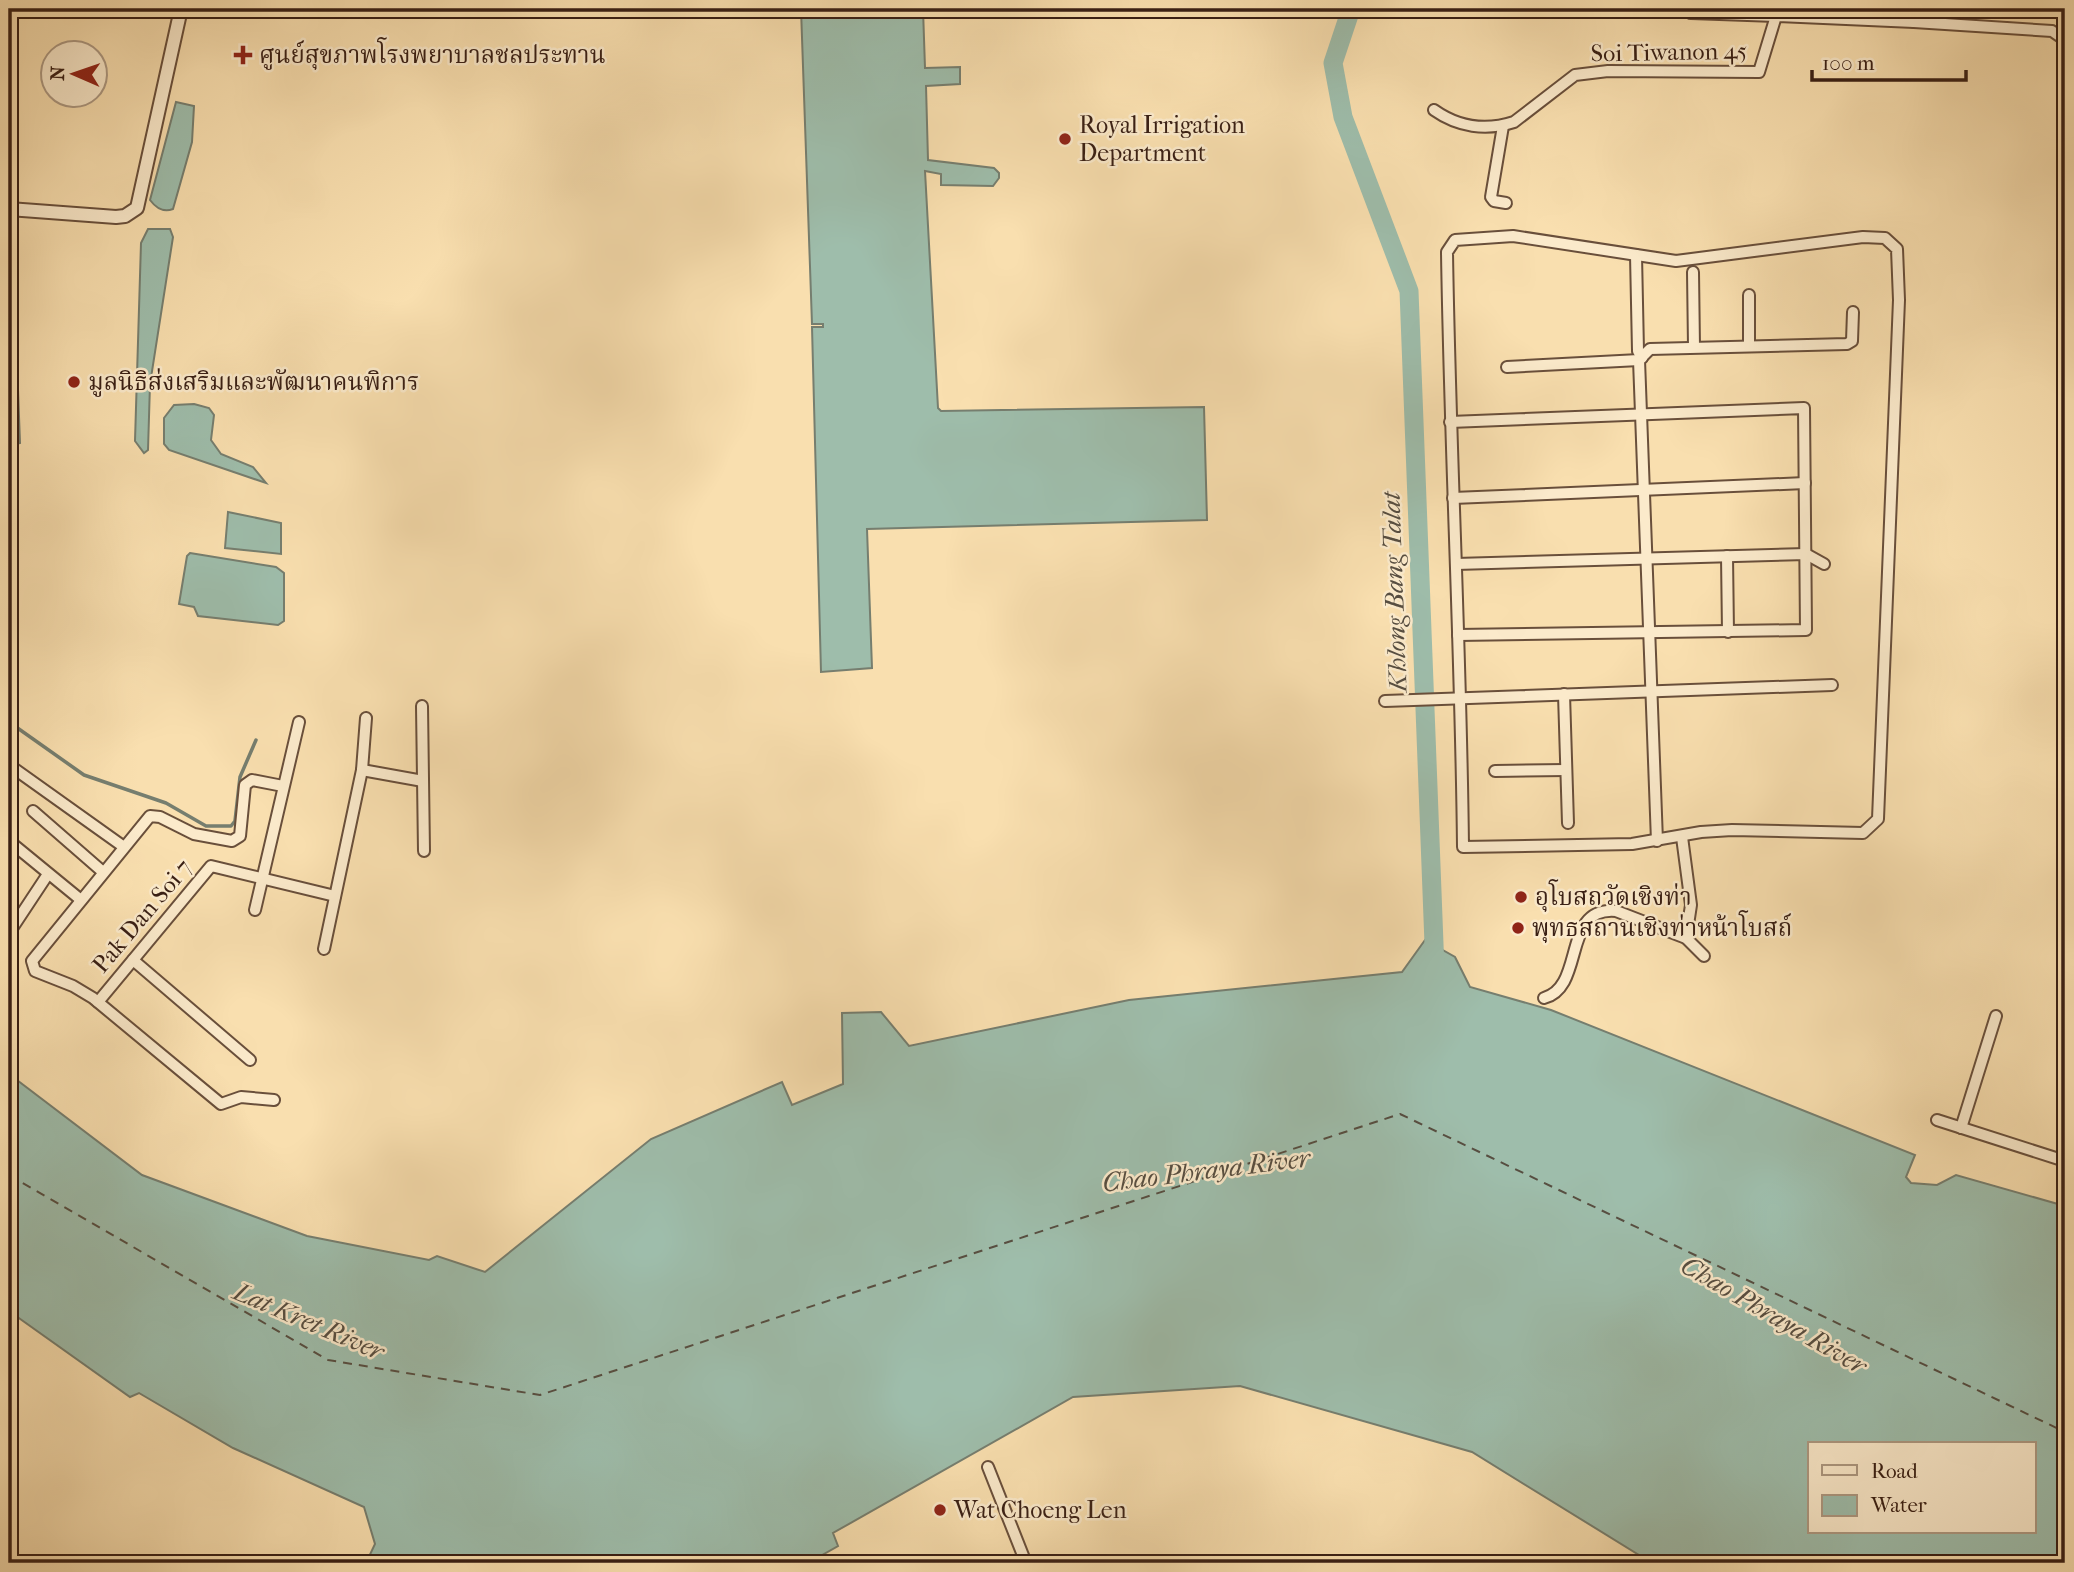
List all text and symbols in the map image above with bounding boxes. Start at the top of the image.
place label: ศูนย์สุขภาพโรงพยาบาลชลประทาน [259,37,606,70]
street label: Soi Tiwanon 45 [1590,37,1748,67]
north arrow [38,38,108,108]
scale bar [1812,38,1966,82]
marker: ศูนย์สุขภาพโรงพยาบาลชลประทาน [233,45,253,65]
text: 100 m [1822,51,1875,75]
text: N [47,65,69,81]
place label: Royal Irrigation Department [1079,111,1245,167]
marker: Royal Irrigation Department [1057,131,1073,147]
place label: มูลนิธิส่งเสริมและพัฒนาคนพิการ [88,368,419,397]
marker: มูลนิธิส่งเสริมและพัฒนาคนพิการ [66,374,82,390]
water label: Khlong Bang Talat [1375,489,1414,695]
street label: Pak Dan Soi 7 [86,854,198,978]
place label: อุโบสถวัดเชิงท่า [1535,879,1692,912]
marker: อุโบสถวัดเชิงท่า [1513,889,1529,905]
place label: พุทธสถานเชิงท่าหน้าโบสถ์ [1532,910,1792,943]
marker: พุทธสถานเชิงท่าหน้าโบสถ์ [1510,920,1526,936]
water label: Chao Phraya River [1100,1142,1314,1199]
water label: Chao Phraya River [1676,1250,1874,1382]
water label: Lat Kret River [227,1275,391,1368]
legend [1808,1442,2036,1534]
text: Road [1871,1459,1918,1483]
text: Water [1870,1493,1927,1517]
place label: Wat Choeng Len [953,1496,1127,1524]
marker: Wat Choeng Len [932,1502,948,1518]

